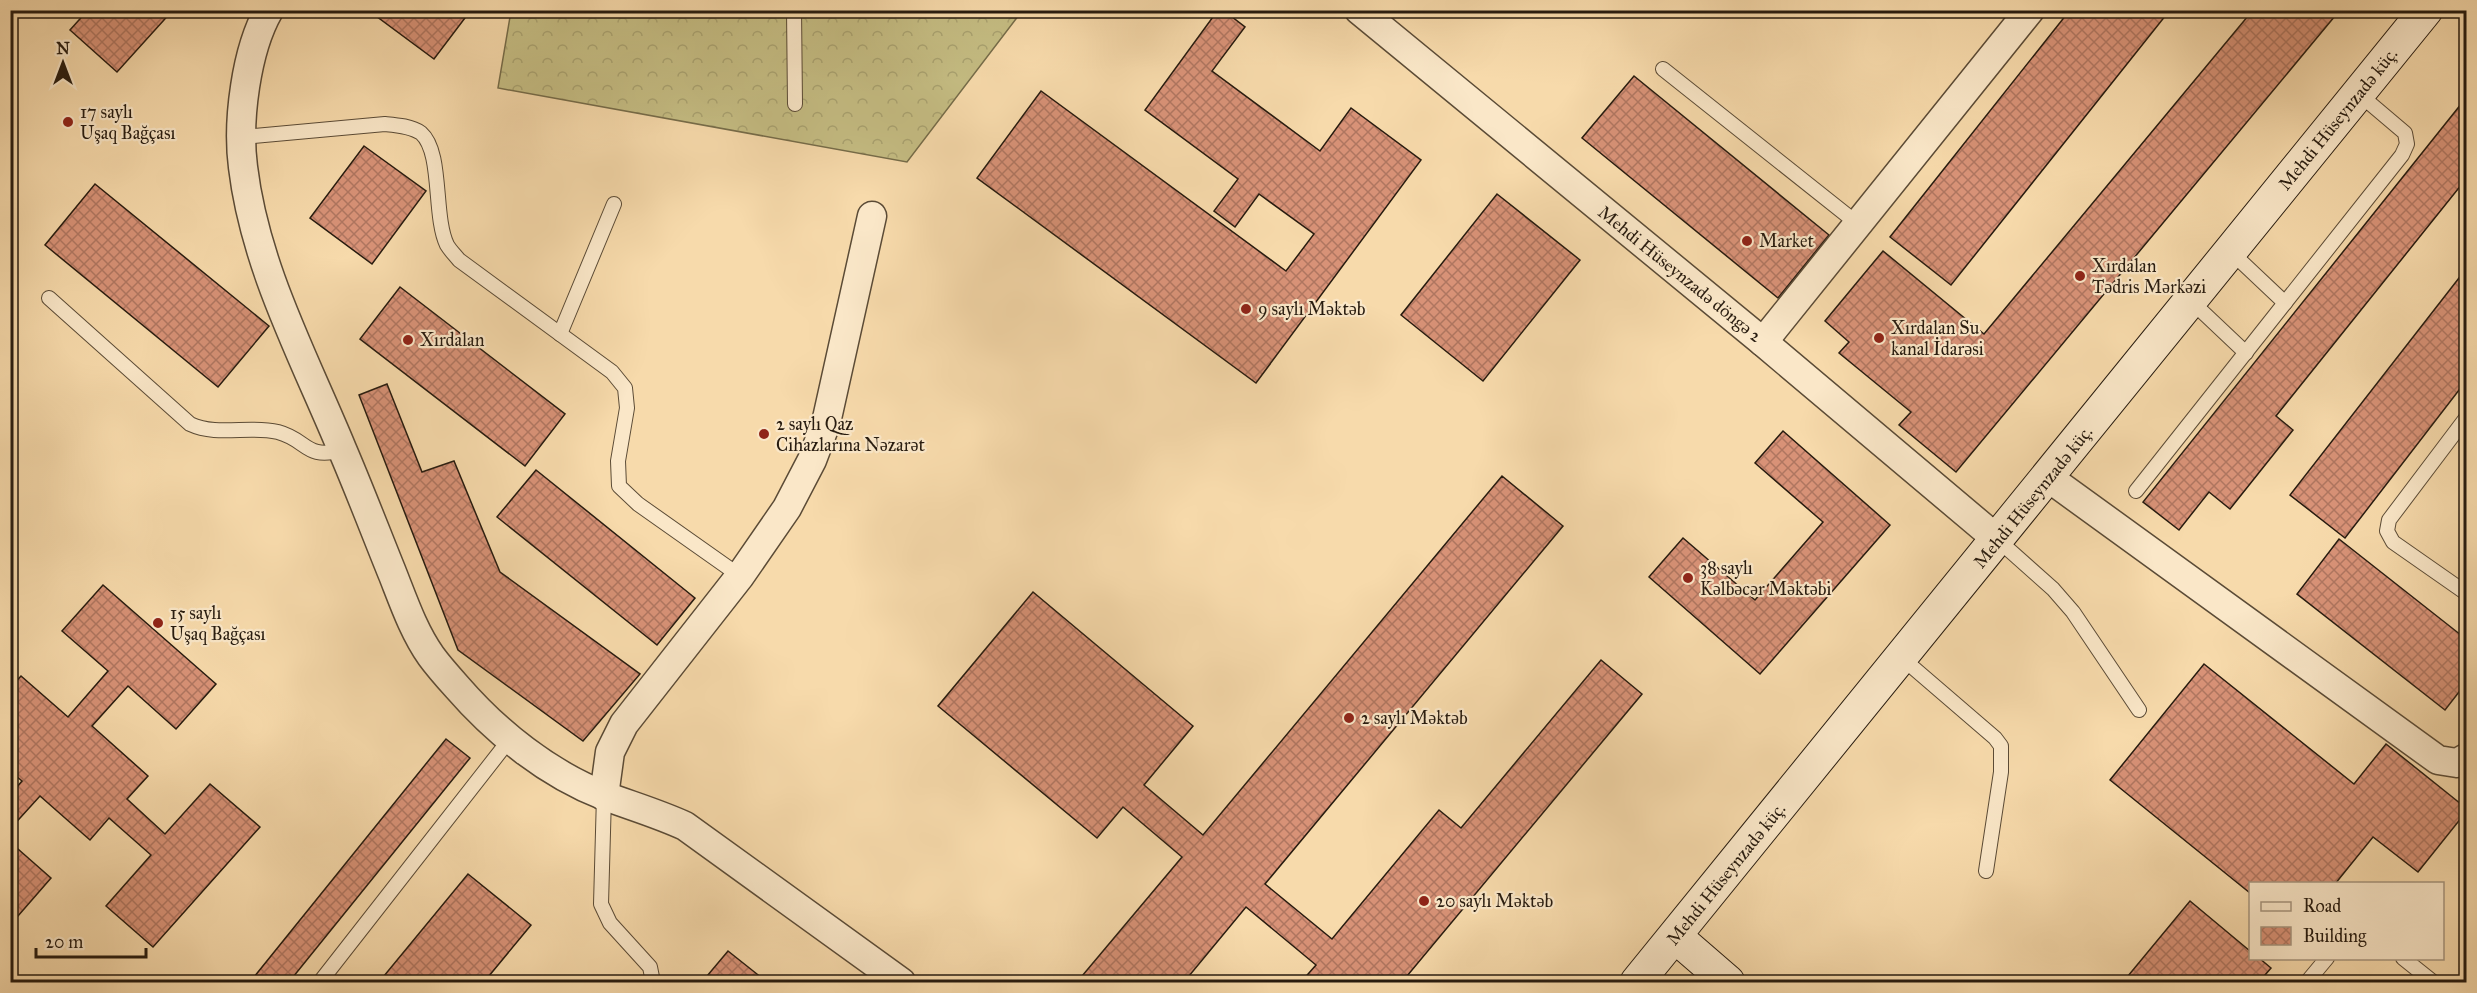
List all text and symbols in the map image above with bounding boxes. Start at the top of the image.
north arrow [33,33,93,93]
text: N [56,39,70,58]
street label: Mehdi Hüseynzadə küç. [2274,43,2402,195]
place label: 17 saylı Uşaq Bağçası [80,101,176,145]
marker: 17 saylı Uşaq Bağçası [61,115,75,129]
street label: Mehdi Hüseynzadə döngə 2 [1593,201,1767,348]
place label: Market [1759,230,1814,252]
marker: Market [1740,234,1754,248]
place label: Xırdalan Tədris Mərkəzi [2092,255,2206,298]
marker: Xırdalan Tədris Mərkəzi [2073,269,2087,283]
place label: 9 saylı Məktəb [1258,298,1366,320]
marker: 9 saylı Məktəb [1239,302,1253,316]
place label: Xırdalan Su kanal İdarəsi [1891,317,1984,360]
place label: Xırdalan [420,329,485,351]
marker: Xırdalan Su kanal İdarəsi [1872,331,1886,345]
marker: Xırdalan [401,333,415,347]
place label: 2 saylı Qaz Cihazlarına Nəzarət [776,413,925,456]
street label: Mehdi Hüseynzadə küç. [1969,421,2097,573]
marker: 2 saylı Qaz Cihazlarına Nəzarət [757,427,771,441]
place label: 38 saylı Kəlbəcər Məktəbi [1700,557,1831,600]
marker: 38 saylı Kəlbəcər Məktəbi [1681,571,1695,585]
place label: 15 saylı Uşaq Bağçası [170,602,266,646]
marker: 15 saylı Uşaq Bağçası [151,616,165,630]
place label: 2 saylı Məktəb [1361,707,1468,729]
marker: 2 saylı Məktəb [1342,711,1356,725]
street label: Mehdi Hüseynzadə küç. [1662,798,1790,950]
legend [2249,882,2444,960]
place label: 20 saylı Məktəb [1436,890,1553,912]
marker: 20 saylı Məktəb [1417,894,1431,908]
text: Road [2303,895,2341,917]
scale bar [36,921,146,959]
text: Building [2303,925,2367,948]
text: 20 m [45,931,83,953]

